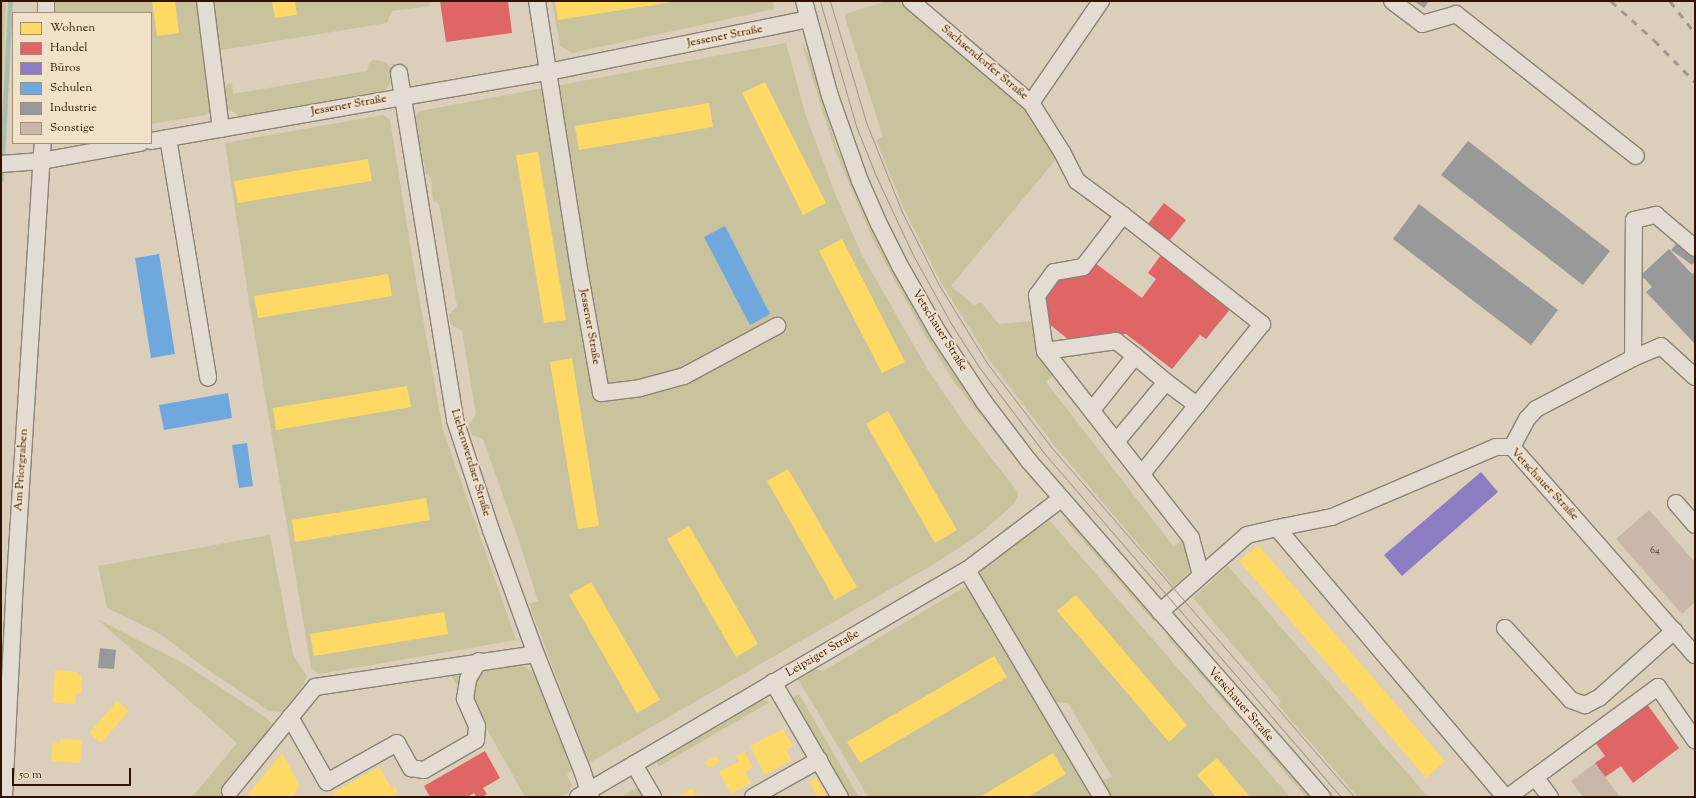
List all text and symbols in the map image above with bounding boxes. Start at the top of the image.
legend [12,12,152,144]
text: Wohnen [50,19,95,37]
street label: Sachsendorfer Straße [937,22,1031,104]
street label: Jessener Straße [686,23,764,51]
text: Handel [50,39,88,57]
text: Büros [50,59,80,77]
text: Schulen [50,79,92,97]
street label: Jessener Straße [310,92,388,120]
text: Industrie [50,99,97,117]
text: Sonstige [50,119,94,137]
street label: Jessener Straße [575,288,603,366]
street label: Vetschauer Straße [908,288,970,374]
street label: Liebenwerdaer Straße [447,407,493,519]
street label: Am Priorgraben [12,428,32,512]
street label: Vetschauer Straße [1507,446,1581,524]
house number: 64 [1650,545,1660,557]
street label: Leipziger Straße [784,627,862,681]
street label: Vetschauer Straße [1204,665,1276,745]
scale bar [14,760,133,786]
text: 50 m [19,766,42,784]

